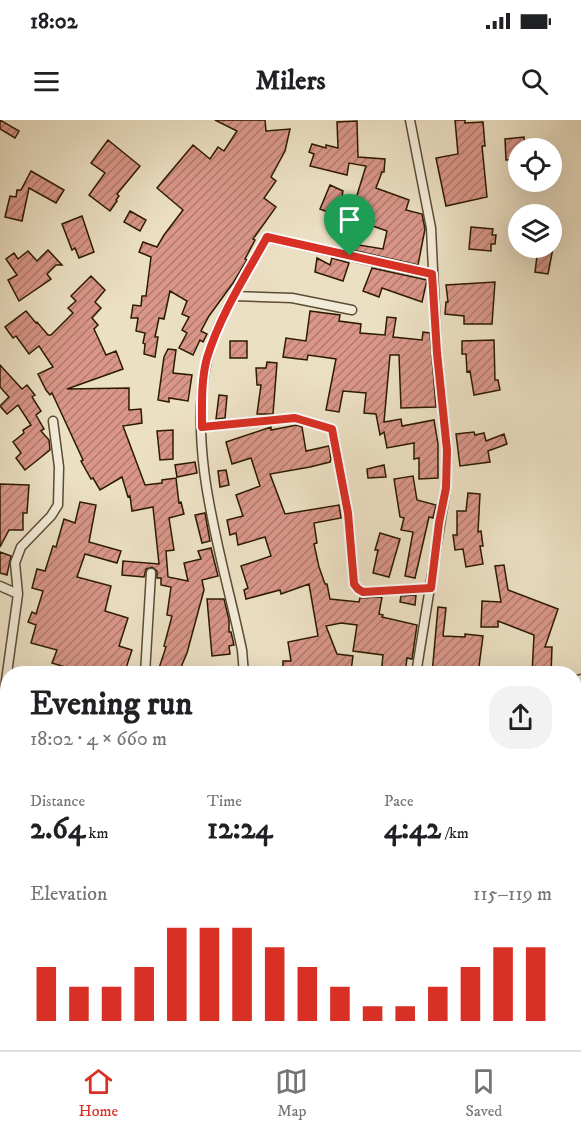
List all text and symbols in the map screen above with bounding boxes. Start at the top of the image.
text: 18:02 [30,8,77,35]
text: Milers [256,64,325,98]
icon: menu [30,65,63,98]
icon: search [518,65,551,98]
map controls [508,138,562,258]
button: locate [508,138,562,192]
pin [324,194,375,256]
icon: arrive [333,203,366,236]
button: layers [508,204,562,258]
text: Evening run [30,684,192,725]
button: share [489,686,552,749]
text: 18:02 · 4 × 660 m [30,727,167,752]
text: Distance [30,791,85,811]
text: Time [207,791,242,811]
text: Pace [384,791,414,811]
text: 2.64 [30,811,85,848]
text: 12:24 [207,811,273,848]
text: 4:42 [384,811,441,848]
text: km [85,823,109,843]
text: /km [441,823,469,843]
text: Elevation [30,882,107,907]
text: 115–119 m [473,882,552,907]
tab: Home [79,1065,118,1121]
tab: Map [275,1065,308,1121]
tab: Saved [466,1065,502,1121]

